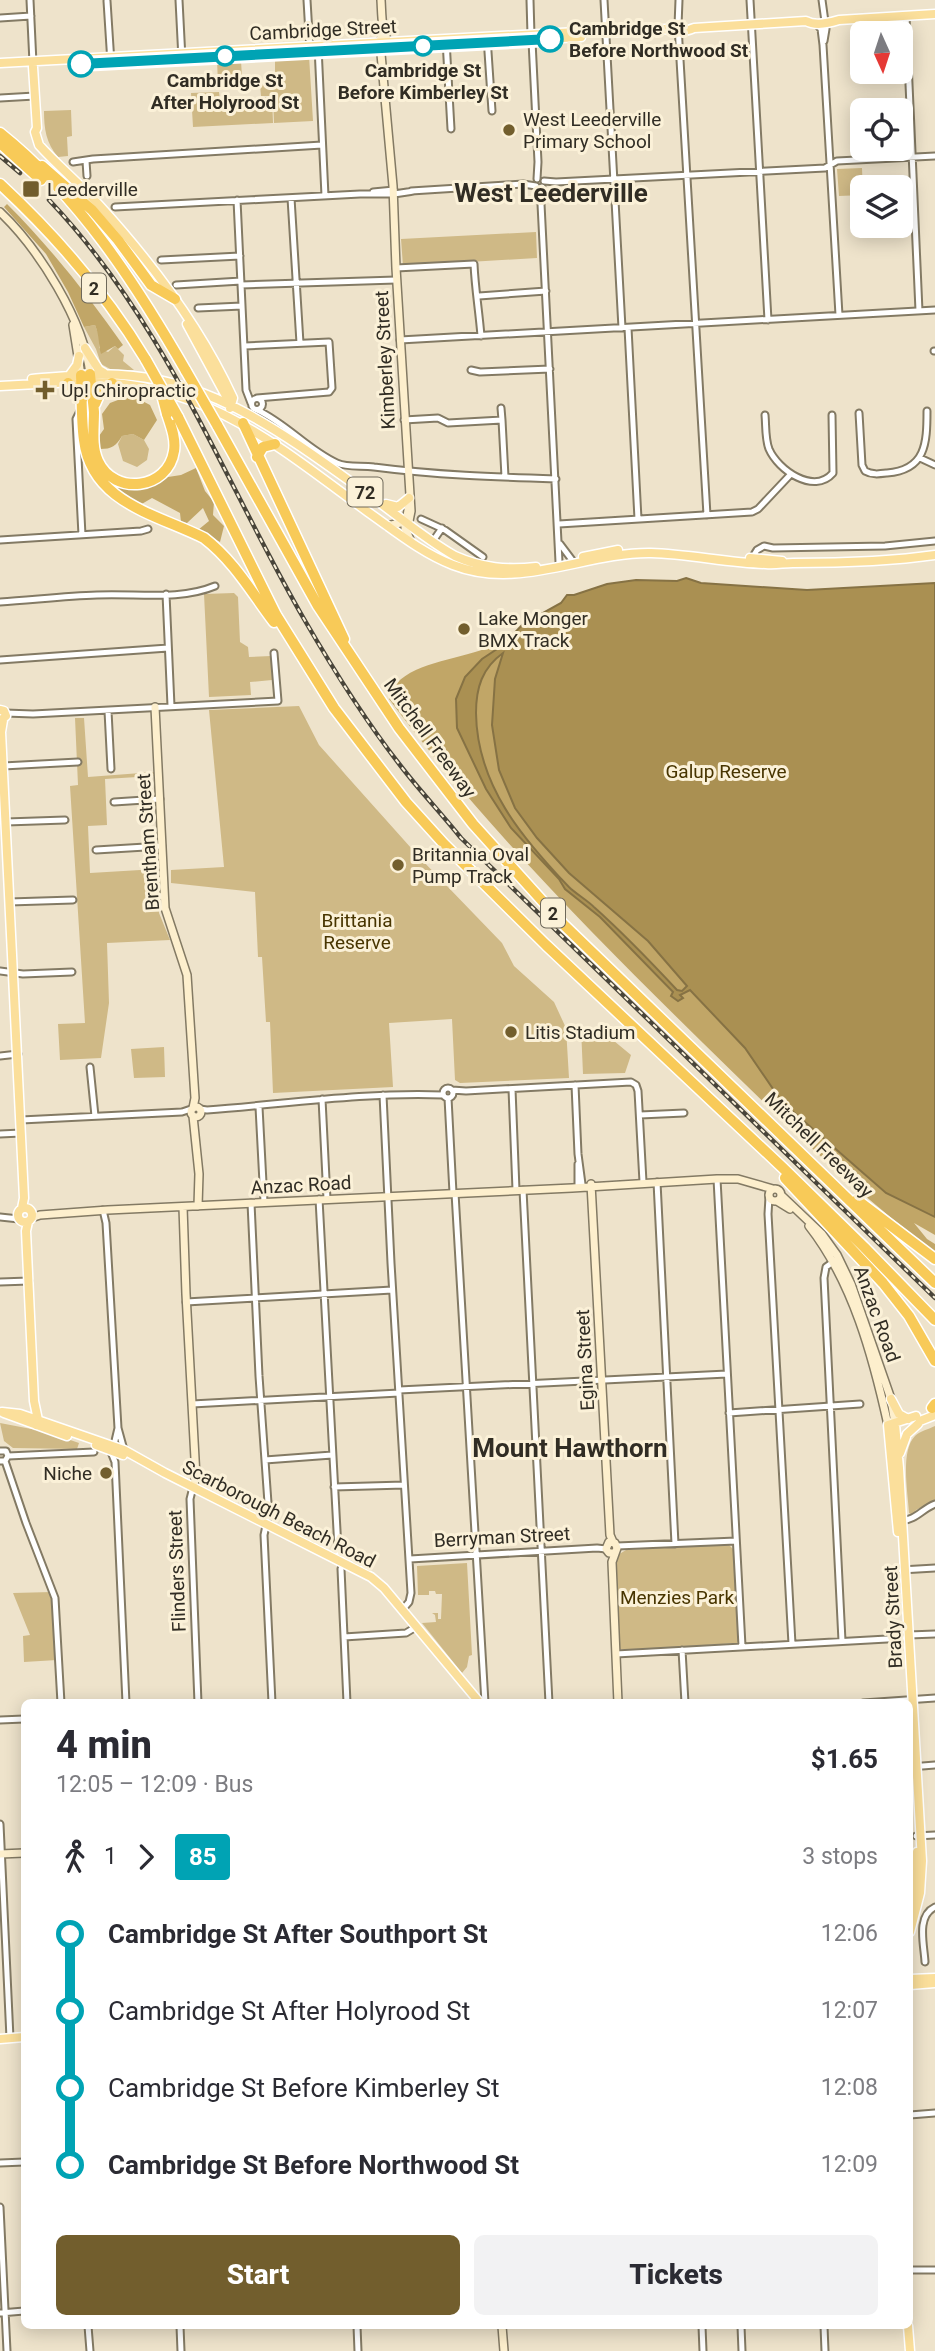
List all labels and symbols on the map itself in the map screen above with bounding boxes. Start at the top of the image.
street label: Cambridge Street [249,15,397,45]
place label: Cambridge St Before Northwood St [569,17,749,62]
north arrow [850,21,914,84]
marker: Cambridge St Before Northwood St [537,26,563,52]
marker: Cambridge St Before Kimberley St [413,36,433,56]
marker: Cambridge St After Holyrood St [215,46,235,66]
unlabelled marker [68,51,94,77]
place label: Cambridge St Before Kimberley St [338,59,509,104]
place label: Cambridge St After Holyrood St [151,69,300,114]
place label: West Leederville Primary School [523,108,661,153]
marker: West Leederville Primary School [501,122,517,138]
place label: Leederville [47,178,138,201]
district label: West Leederville [454,178,648,208]
marker: Leederville [21,179,41,199]
road number: 2 [82,274,106,302]
street label: Kimberley Street [370,290,400,430]
place label: Up! Chiropractic [61,379,196,402]
marker: Up! Chiropractic [35,380,55,400]
road number: 72 [348,478,382,506]
place label: Lake Monger BMX Track [478,607,588,652]
marker: Lake Monger BMX Track [456,621,472,637]
street label: Mitchell Freeway [379,674,481,802]
park label: Galup Reserve [665,760,787,783]
street label: Brentham Street [132,773,164,911]
place label: Britannia Oval Pump Track [412,843,529,888]
marker: Britannia Oval Pump Track [390,857,406,873]
road number: 2 [541,898,565,928]
park label: Brittania Reserve [321,909,393,954]
place label: Litis Stadium [525,1021,636,1044]
marker: Litis Stadium [503,1024,519,1040]
street label: Mitchell Freeway [760,1087,878,1203]
street label: Anzac Road [250,1171,352,1199]
street label: Anzac Road [849,1263,905,1365]
street label: Egina Street [571,1309,599,1411]
district label: Mount Hawthorn [472,1433,668,1463]
street label: Scarborough Beach Road [178,1455,380,1573]
place label: Niche [43,1462,92,1485]
marker: Niche [98,1465,114,1481]
street label: Flinders Street [163,1510,191,1632]
street label: Berryman Street [433,1522,571,1552]
street label: Brady Street [879,1565,907,1669]
park label: Menzies Park [620,1586,734,1609]

